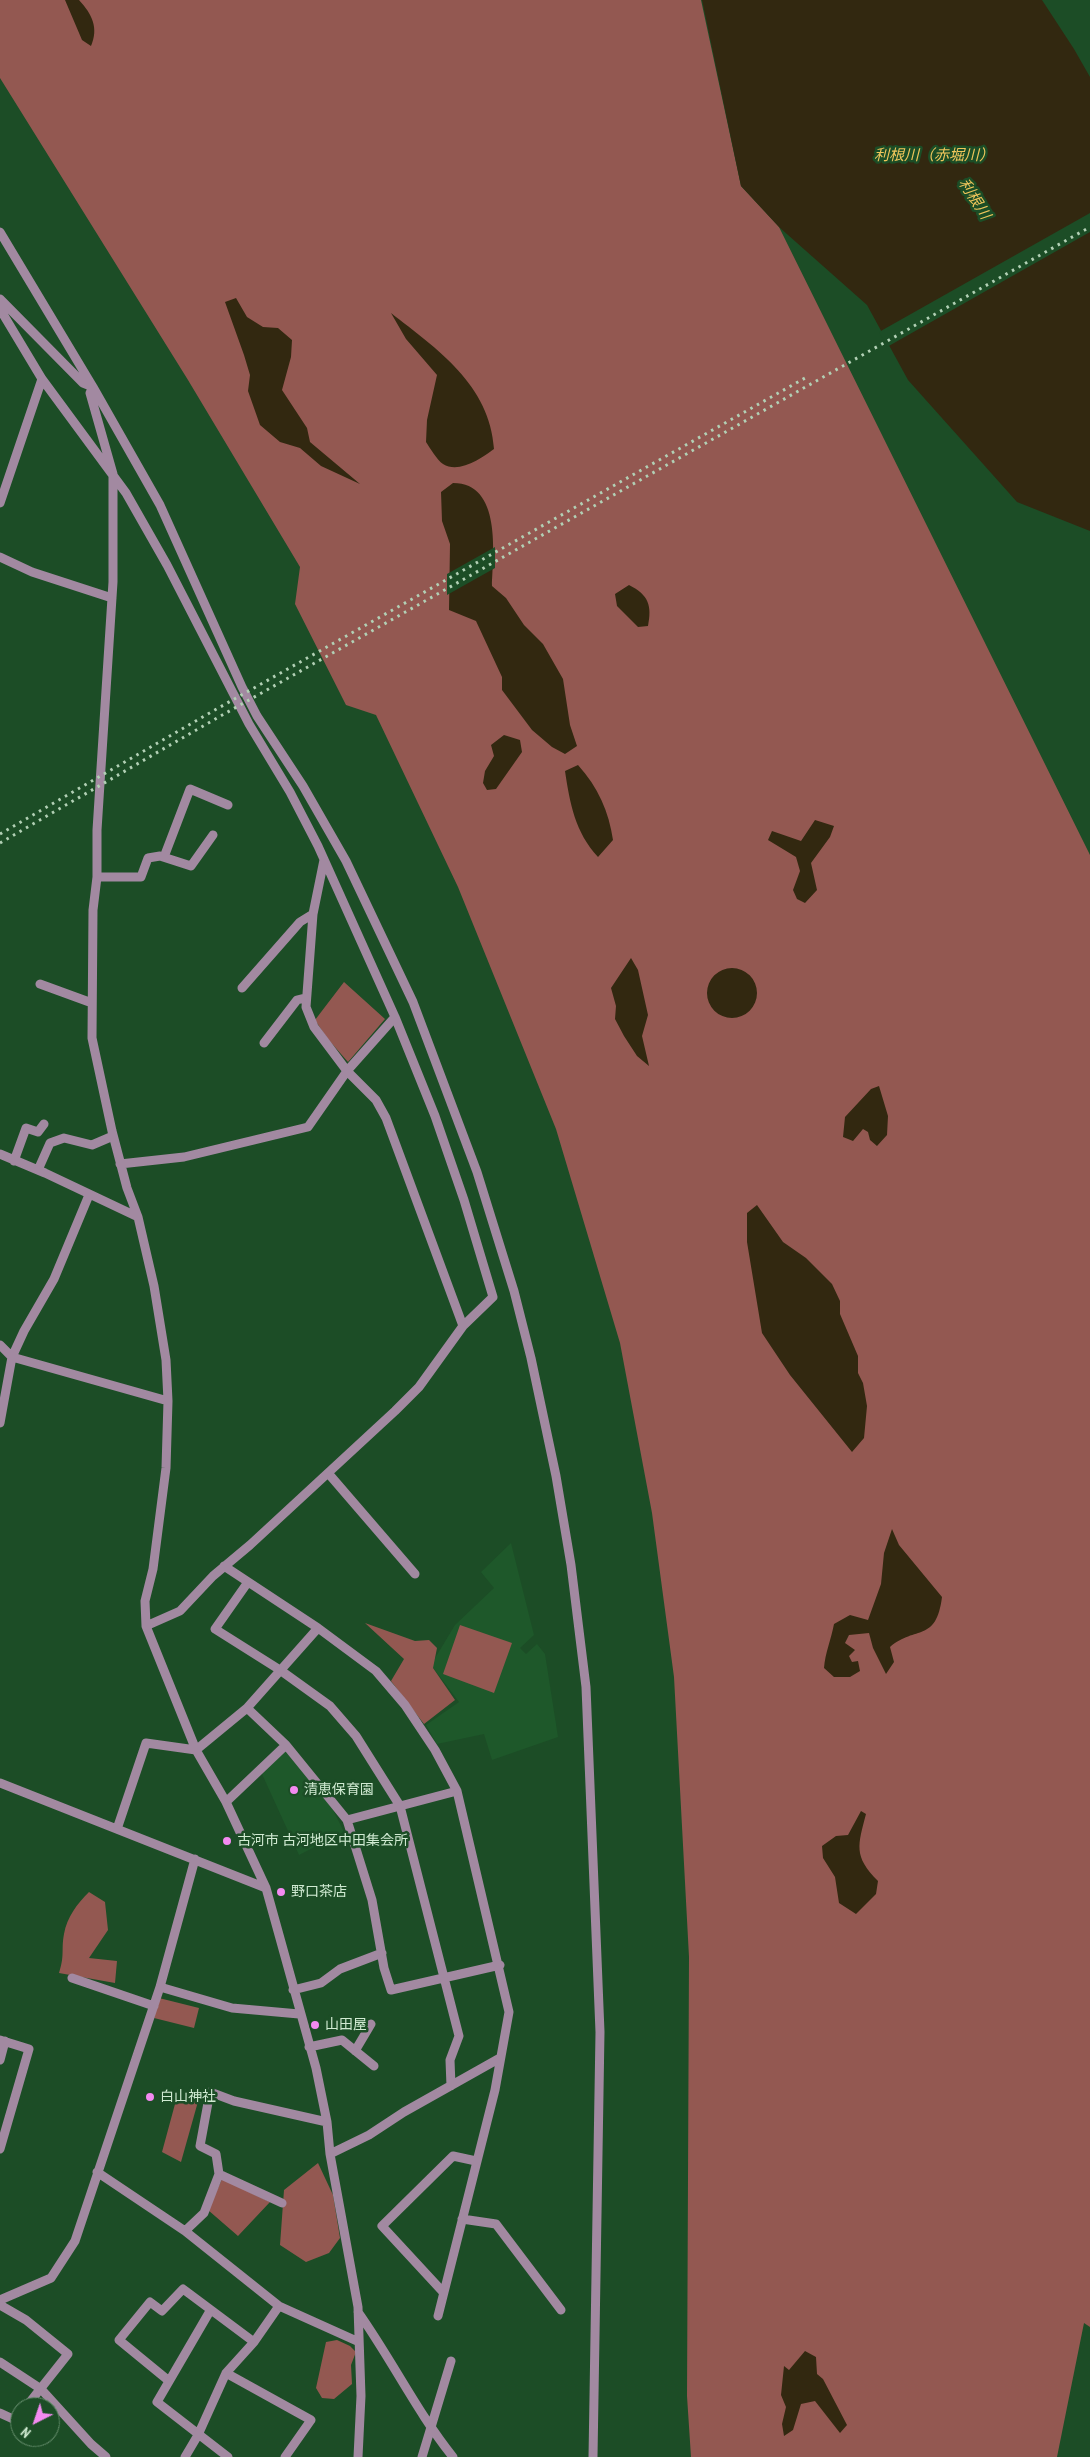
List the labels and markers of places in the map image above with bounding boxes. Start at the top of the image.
place label: 清恵保育園 [304,1782,374,1798]
marker: 清恵保育園 [288,1784,300,1796]
place label: 古河市 古河地区中田集会所 [237,1833,408,1849]
marker: 古河市 古河地区中田集会所 [221,1835,233,1847]
place label: 野口茶店 [291,1884,347,1900]
marker: 野口茶店 [275,1886,287,1898]
place label: 山田屋 [325,2017,367,2033]
marker: 山田屋 [309,2019,321,2031]
place label: 白山神社 [160,2089,216,2105]
marker: 白山神社 [144,2091,156,2103]

